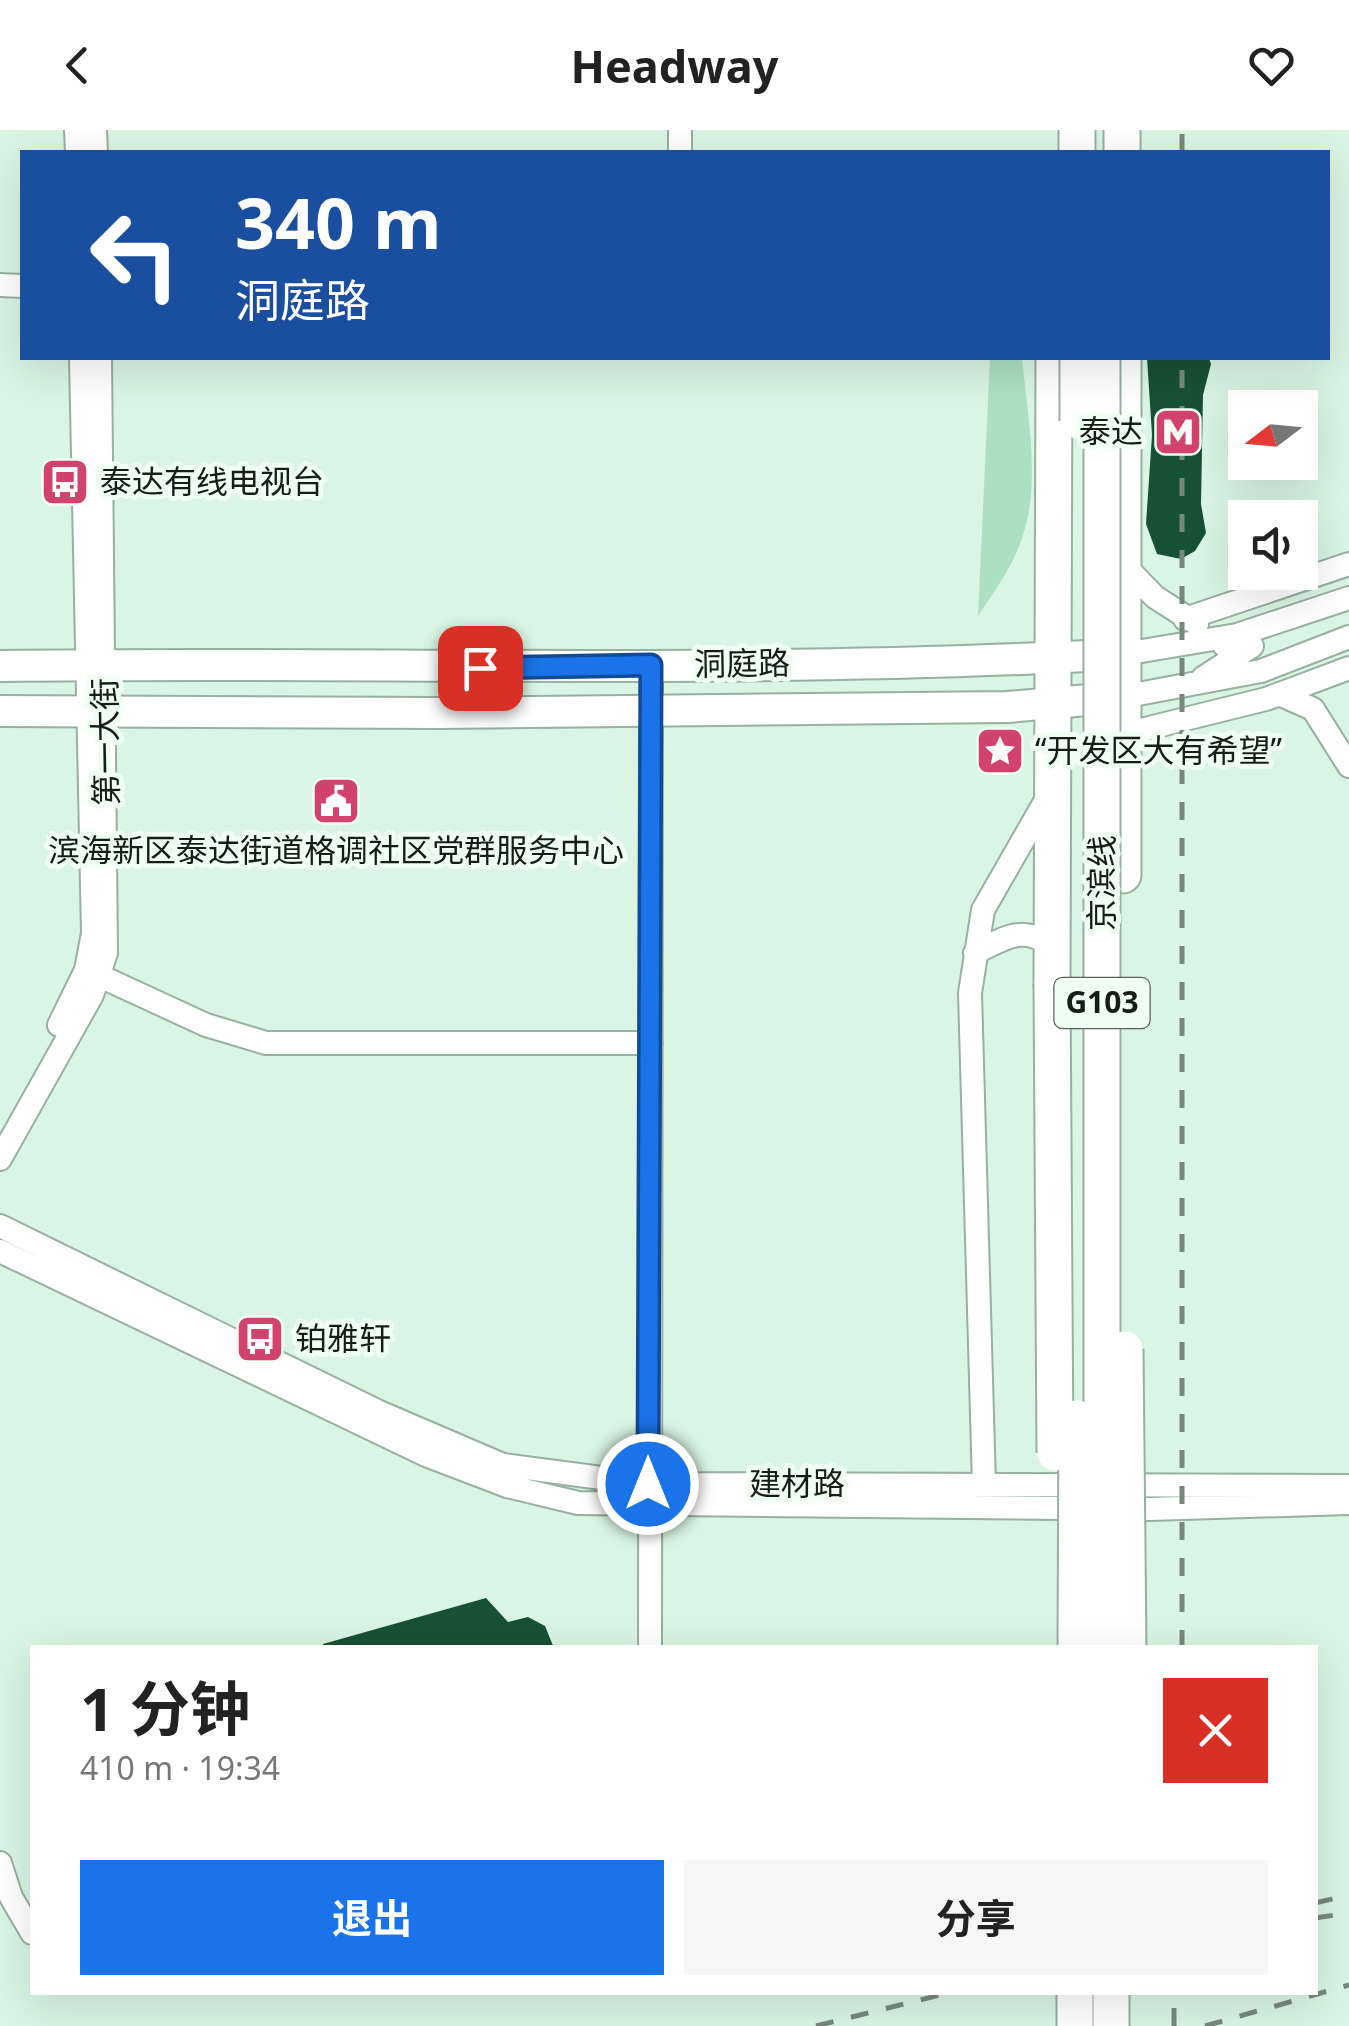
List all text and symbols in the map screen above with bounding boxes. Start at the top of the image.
text: Headway [571,35,778,96]
icon: back [50,38,105,93]
icon: heart [1244,38,1299,93]
text: 340 m [235,174,442,270]
icon: left [70,190,200,320]
text: 洞庭路 [235,269,370,330]
north arrow [1228,390,1318,480]
map controls [1228,390,1318,590]
metro station icon: 泰达 [1152,406,1204,458]
place label: 泰达 [1079,409,1143,452]
bus stop icon: 泰达有线电视台 [39,456,91,508]
place label: 泰达有线电视台 [100,459,324,502]
button: sound [1228,500,1318,590]
pin [438,626,523,711]
street label: 洞庭路 [694,640,790,685]
icon: arrive [453,641,508,696]
street label: 第一大街 [82,678,127,806]
place icon: “开发区大有希望” [974,725,1026,777]
place label: “开发区大有希望” [1035,728,1282,771]
public building icon: 滨海新区泰达街道格调社区党群服务中心 [310,775,362,827]
place label: 滨海新区泰达街道格调社区党群服务中心 [48,828,624,871]
street label: 京滨线 [1079,835,1122,931]
road number: G103 [1054,978,1150,1028]
bus stop icon: 铂雅轩 [234,1313,286,1365]
place label: 铂雅轩 [295,1316,391,1359]
position arrow [596,1432,700,1536]
street label: 建材路 [749,1461,845,1504]
text: 1 分钟 [80,1667,250,1749]
button: close [1163,1678,1268,1783]
text: 410 m · 19:34 [80,1746,280,1789]
button: 退出 [80,1860,664,1975]
button: 分享 [684,1860,1268,1975]

